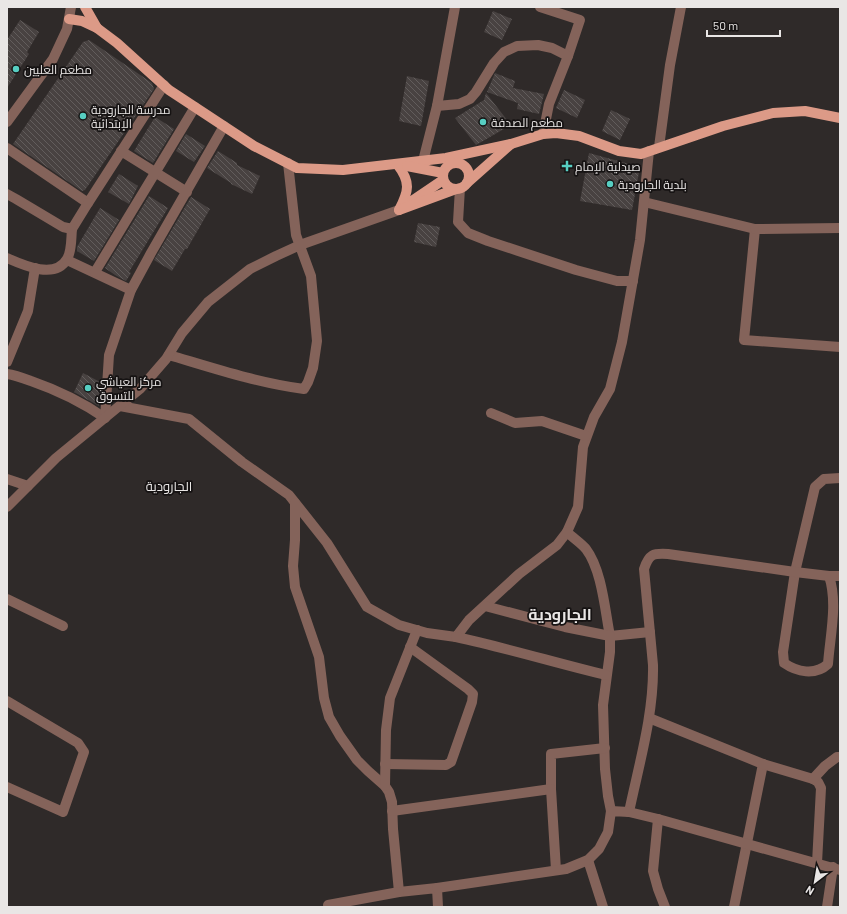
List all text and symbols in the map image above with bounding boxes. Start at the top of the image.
scale bar [707,12,780,38]
text: 50 m [713,18,738,32]
place label: مطعم العليين [24,62,92,78]
marker: مطعم العليين [11,64,21,74]
place label: مدرسة الجارودية الإبتدائية [91,102,170,131]
marker: مدرسة الجارودية الإبتدائية [78,111,88,121]
place label: مطعم الصدفة [491,115,563,131]
marker: مطعم الصدفة [478,117,488,127]
place label: صيدلية الإمام [575,159,641,175]
marker: صيدلية الإمام [562,161,572,171]
place label: بلدية الجارودية [618,177,687,192]
marker: بلدية الجارودية [605,179,615,189]
place label: مركز العياشي للتسوق [96,374,161,403]
marker: مركز العياشي للتسوق [83,383,93,393]
district label: الجارودية [146,478,192,494]
district label: الجارودية [528,604,592,624]
north arrow [795,862,835,902]
text: N [803,884,816,898]

